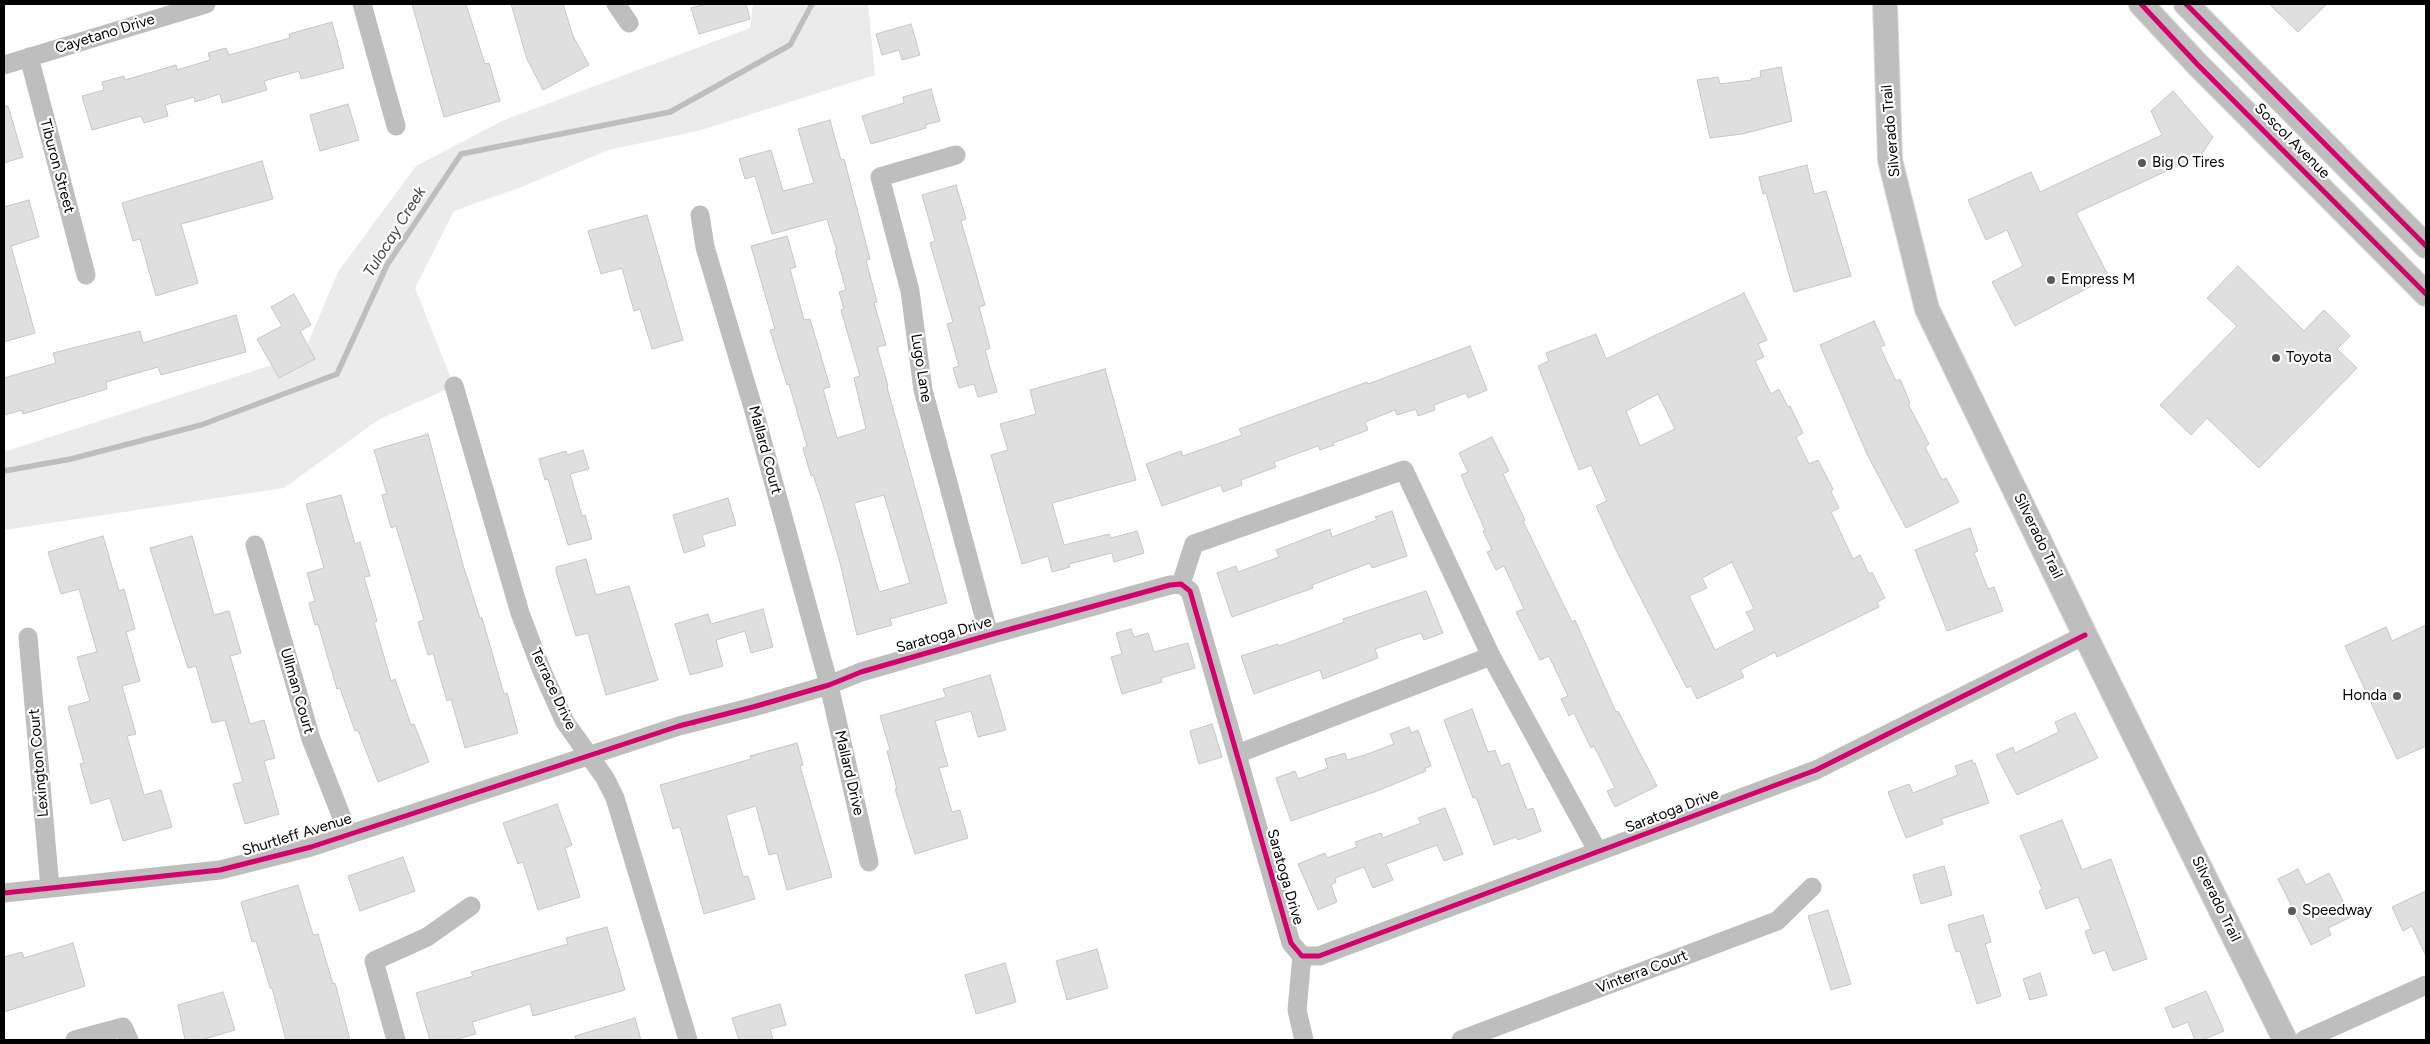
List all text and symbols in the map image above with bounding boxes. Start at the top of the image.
street label: Cayetano Drive [53,10,157,58]
street label: Silverado Trail [1878,84,1904,178]
street label: Soscol Avenue [2250,99,2334,183]
street label: Tiburon Street [36,117,78,215]
place label: Big O Tires [2152,154,2225,172]
marker: Big O Tires [2136,157,2148,169]
water label: Tulocay Creek [360,183,430,281]
place label: Empress M [2061,271,2135,289]
marker: Empress M [2045,274,2057,286]
street label: Lugo Lane [907,332,935,404]
place label: Toyota [2286,349,2332,367]
marker: Toyota [2270,352,2282,364]
street label: Mallard Court [745,404,785,496]
street label: Silverado Trail [2010,490,2066,582]
street label: Saratoga Drive [894,613,994,657]
street label: Terrace Drive [526,645,580,733]
street label: Ullman Court [276,646,318,736]
place label: Honda [2342,687,2387,705]
marker: Honda [2391,690,2403,702]
street label: Lexington Court [25,708,53,818]
street label: Mallard Drive [830,729,868,817]
street label: Saratoga Drive [1623,785,1721,837]
street label: Shurtleff Avenue [240,810,354,860]
street label: Saratoga Drive [1263,827,1307,927]
street label: Silverado Trail [2188,853,2244,945]
place label: Speedway [2302,902,2372,920]
marker: Speedway [2286,905,2298,917]
street label: Vinterra Court [1594,946,1690,998]

